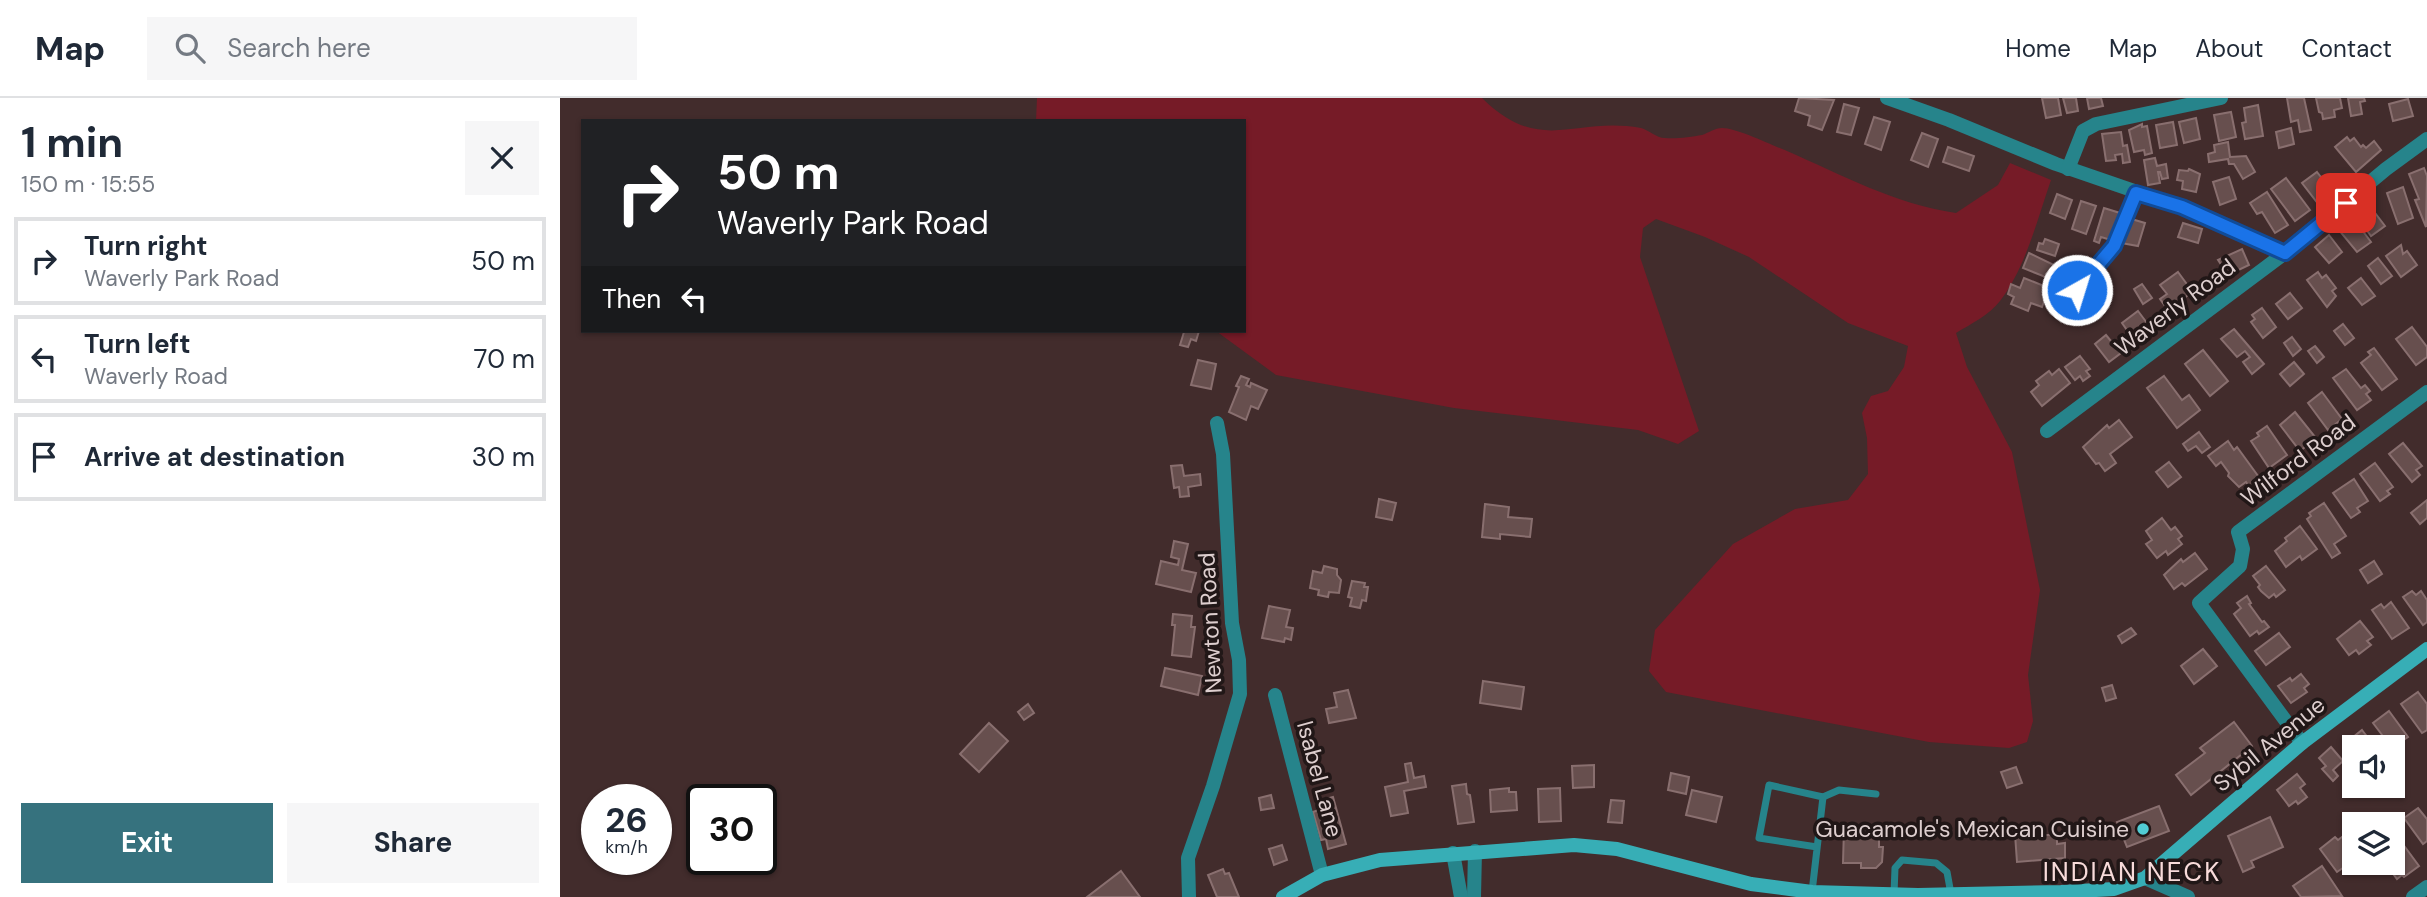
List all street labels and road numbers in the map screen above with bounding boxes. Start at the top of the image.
street label: Waverly Road [2109,252,2241,362]
street label: Wilford Road [2235,407,2361,513]
street label: Newton Road [1191,552,1229,694]
street label: Sybil Avenue [2207,690,2331,798]
street label: Isabel Lane [1290,718,1350,840]

